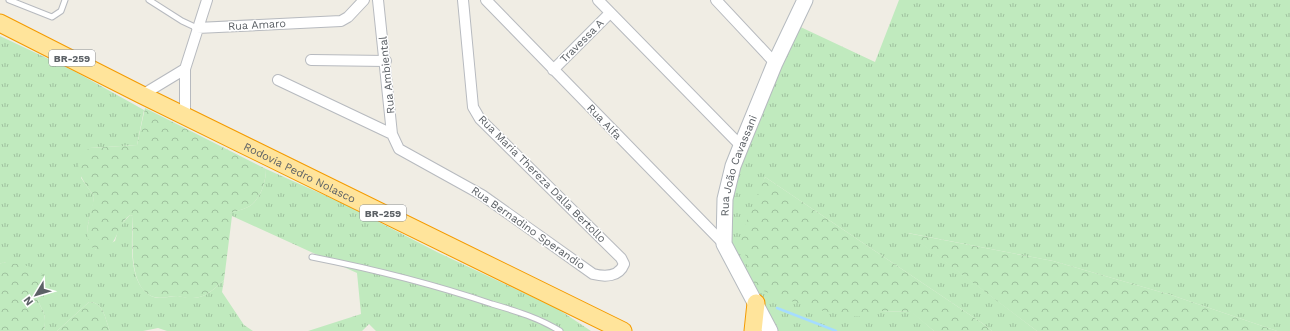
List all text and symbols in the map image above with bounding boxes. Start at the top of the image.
street label: Travessa A [557,16,607,66]
street label: Rua Amaro [228,17,286,33]
street label: Rua Ambiental [376,35,398,115]
road number: BR-259 [49,50,95,66]
street label: Rua Alfa [584,102,624,142]
street label: Rua Maria Thereza Dalla Bertollo [476,113,608,245]
street label: Rua João Cavassani [718,113,760,216]
street label: Rodovia Pedro Nolasco [242,139,358,205]
street label: Rua Bernadino Sperandio [469,184,587,272]
road number: BR-259 [360,205,406,221]
north arrow [16,275,56,315]
text: N [21,294,36,308]

